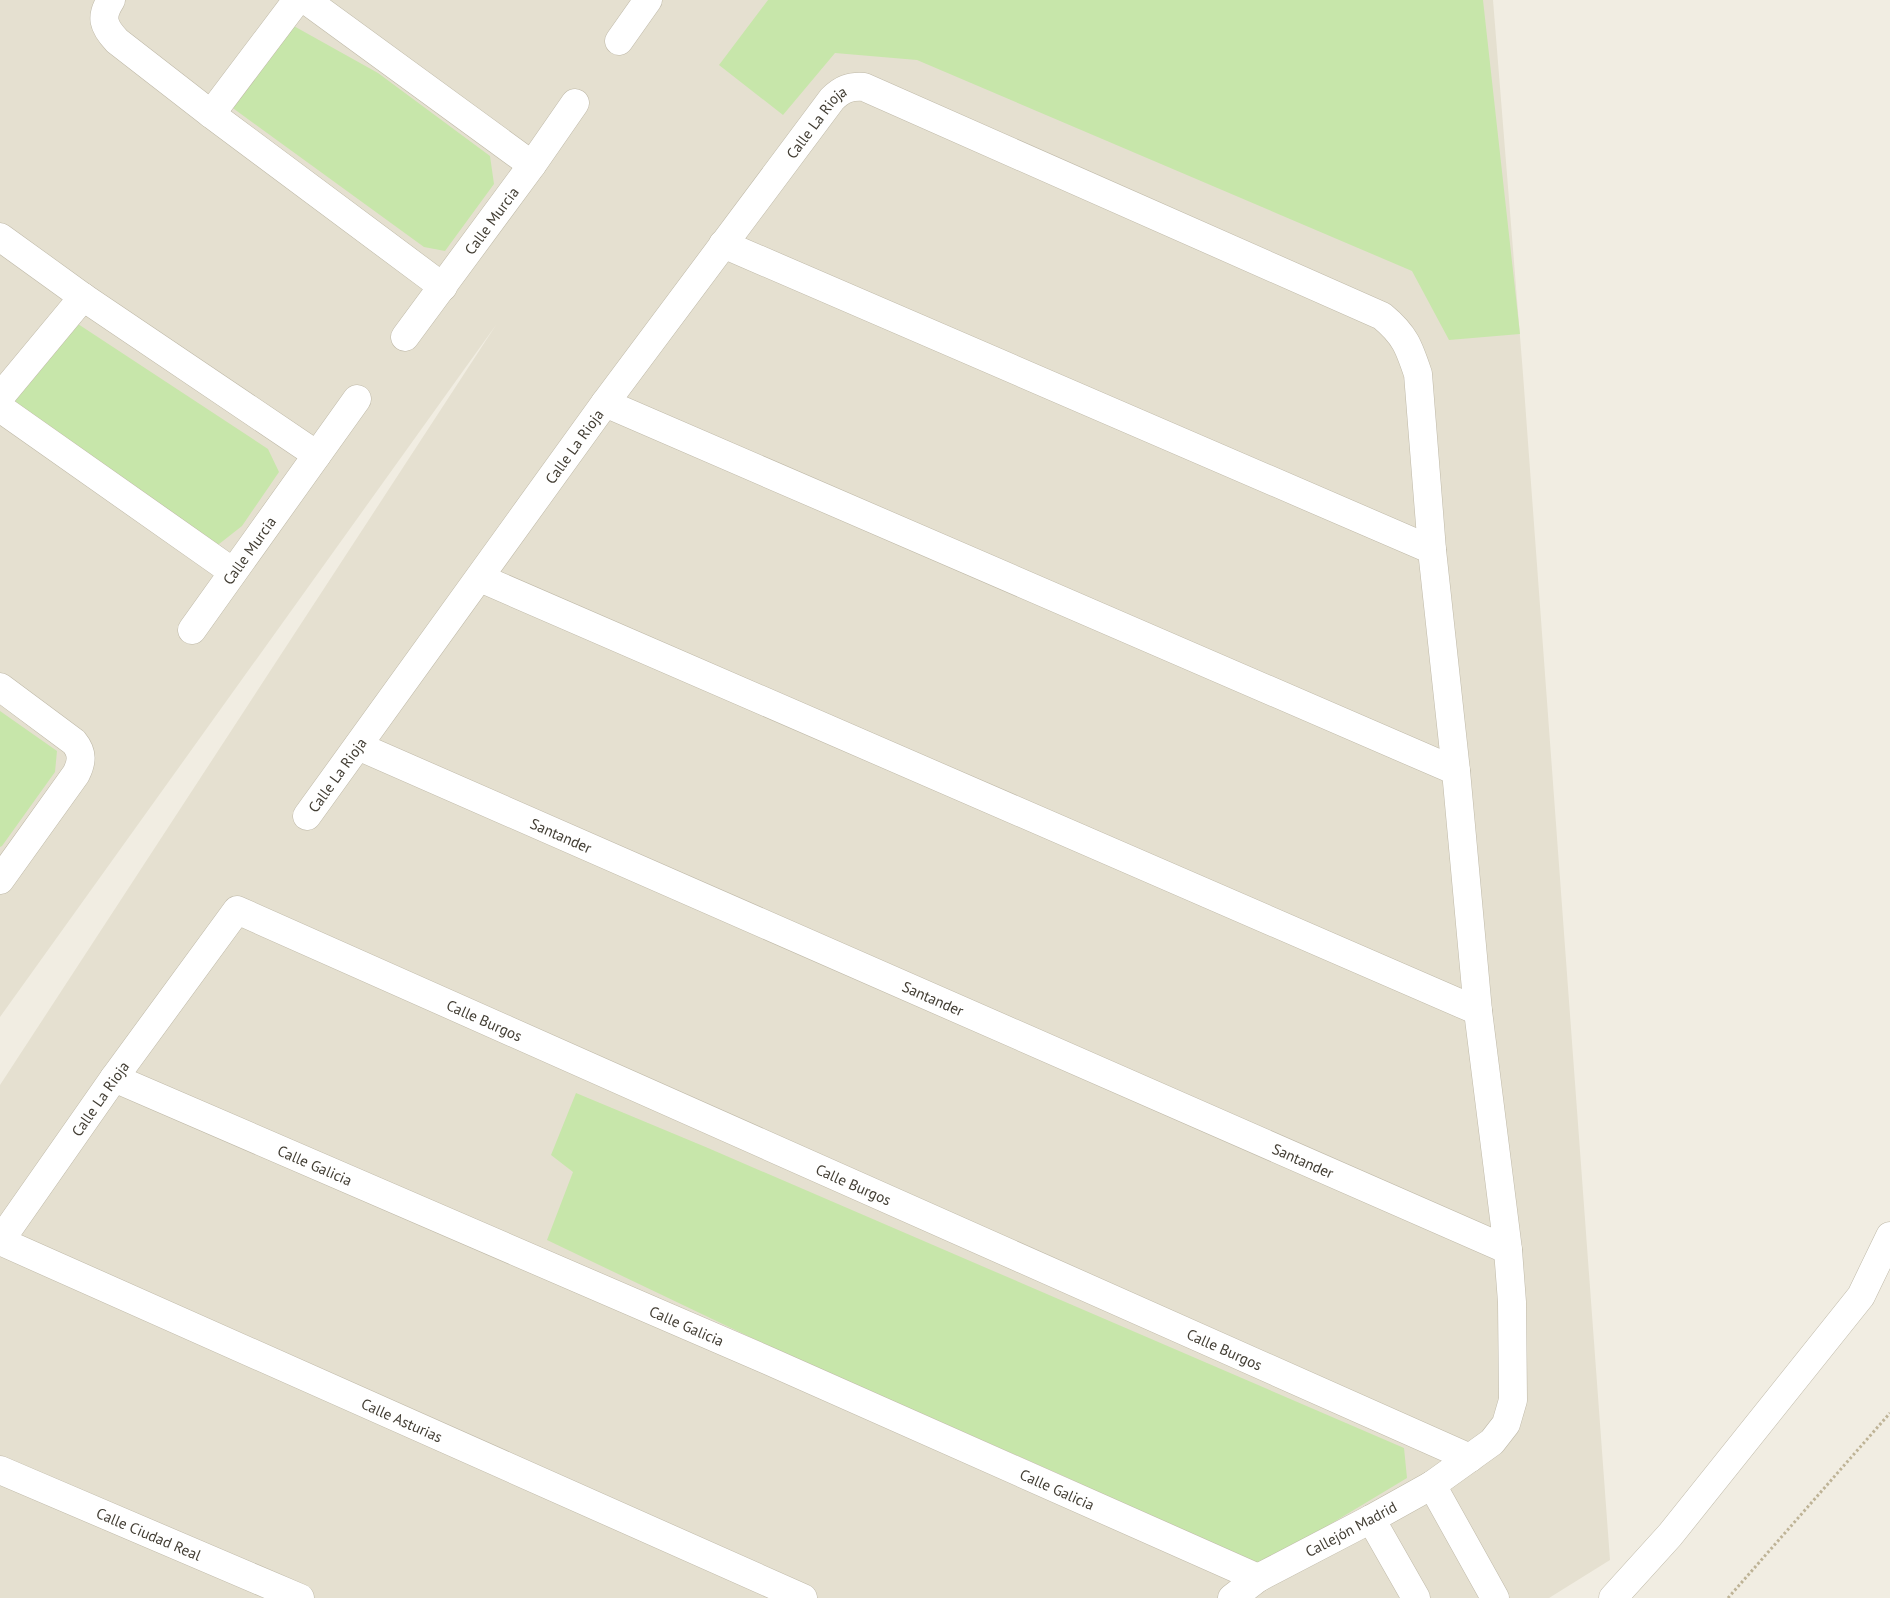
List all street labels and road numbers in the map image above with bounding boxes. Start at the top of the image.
street label: Calle La Rioja [782,81,850,162]
street label: Calle Murcia [460,183,522,258]
street label: Calle La Rioja [540,405,607,487]
street label: Calle Murcia [218,512,280,588]
street label: Calle La Rioja [304,734,370,816]
street label: Santander [528,813,595,857]
street label: Santander [900,976,967,1020]
street label: Calle Burgos [444,995,525,1045]
street label: Calle La Rioja [67,1057,133,1140]
street label: Santander [1270,1138,1337,1182]
street label: Calle Galicia [275,1140,355,1189]
street label: Calle Burgos [813,1159,894,1209]
street label: Calle Galicia [647,1301,727,1350]
street label: Calle Burgos [1184,1324,1265,1374]
street label: Calle Asturias [358,1393,446,1446]
street label: Calle Galicia [1017,1464,1098,1514]
street label: Callejón Madrid [1302,1497,1400,1561]
street label: Calle Ciudad Real [94,1503,205,1565]

